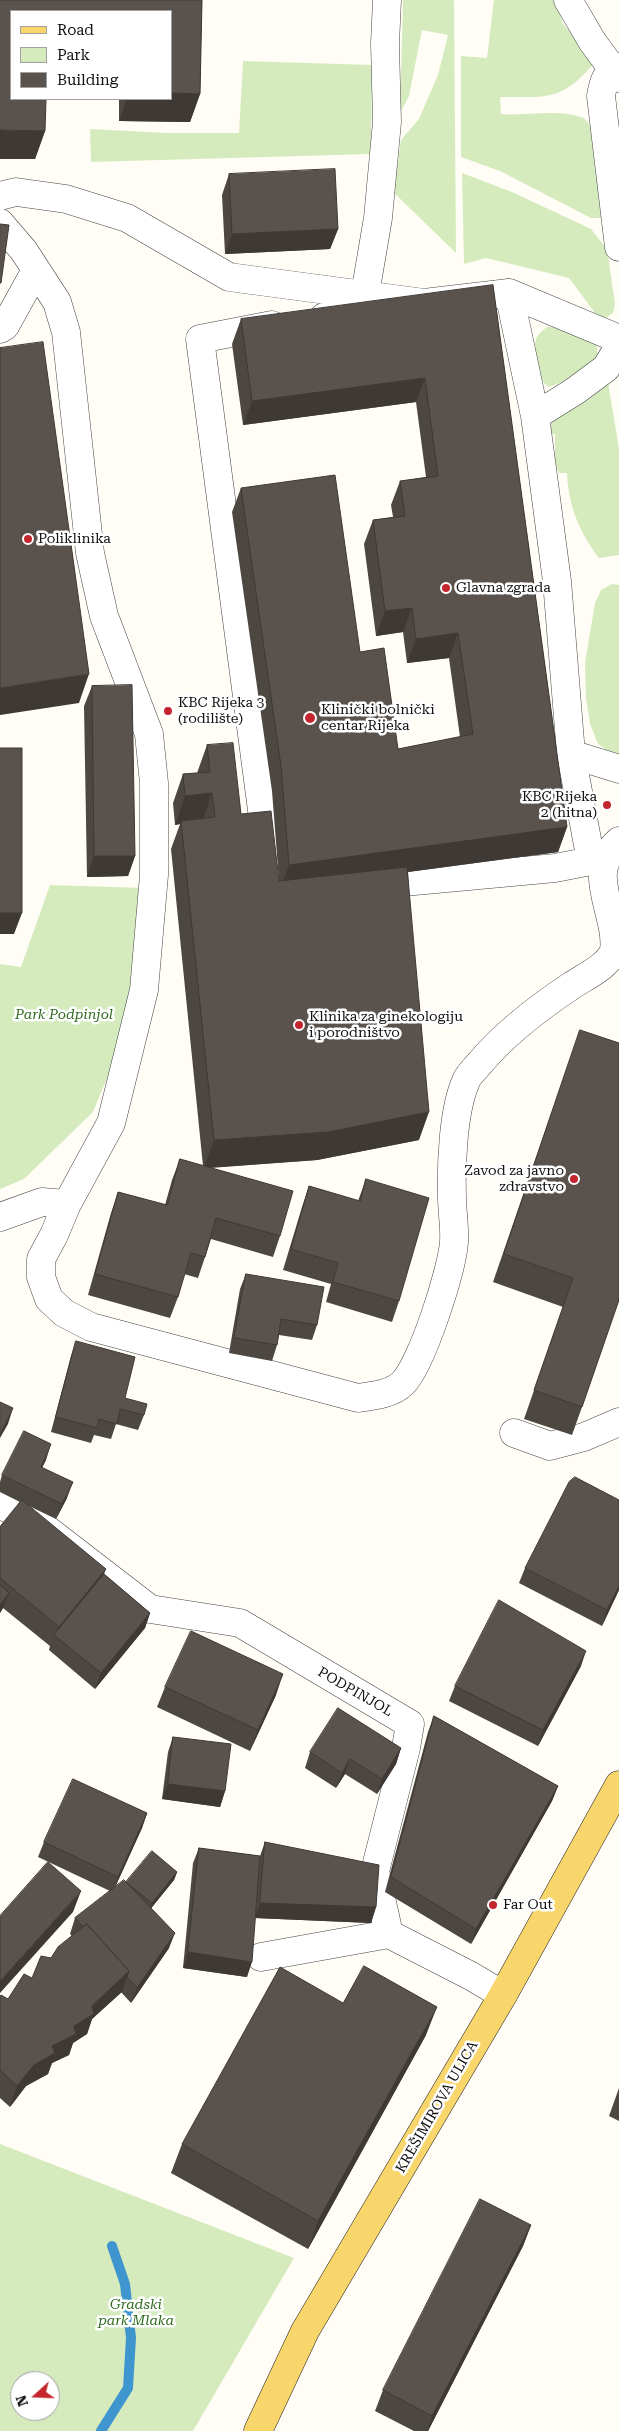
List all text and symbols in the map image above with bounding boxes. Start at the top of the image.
legend [10,10,172,100]
text: Road [57,21,94,39]
text: Park [57,46,90,64]
text: Building [57,71,118,89]
place label: Poliklinika [38,531,111,547]
marker: Poliklinika [22,533,34,545]
place label: Glavna zgrada [456,580,551,596]
marker: Glavna zgrada [440,582,452,594]
place label: KBC Rijeka 3 (rodilište) [178,695,264,728]
place label: Klinički bolnički centar Rijeka [321,702,435,734]
marker: KBC Rijeka 3 (rodilište) [162,705,174,717]
marker: Klinički bolnički centar Rijeka [303,711,317,725]
place label: KBC Rijeka 2 (hitna) [522,789,597,822]
marker: KBC Rijeka 2 (hitna) [601,799,613,811]
park label: Park Podpinjol [15,1007,113,1023]
place label: Klinika za ginekologiju i porodništvo [309,1009,463,1042]
marker: Klinika za ginekologiju i porodništvo [293,1019,305,1031]
place label: Zavod za javno zdravstvo [464,1163,564,1196]
marker: Zavod za javno zdravstvo [568,1173,580,1185]
street label: PODPINJOL [315,1664,395,1720]
place label: Far Out [503,1897,553,1913]
marker: Far Out [487,1899,499,1911]
street label: KREŠIMIROVA ULICA [392,2038,482,2176]
park label: Gradski park Mlaka [98,2297,174,2330]
north arrow [10,2371,60,2421]
text: N [12,2393,31,2409]

